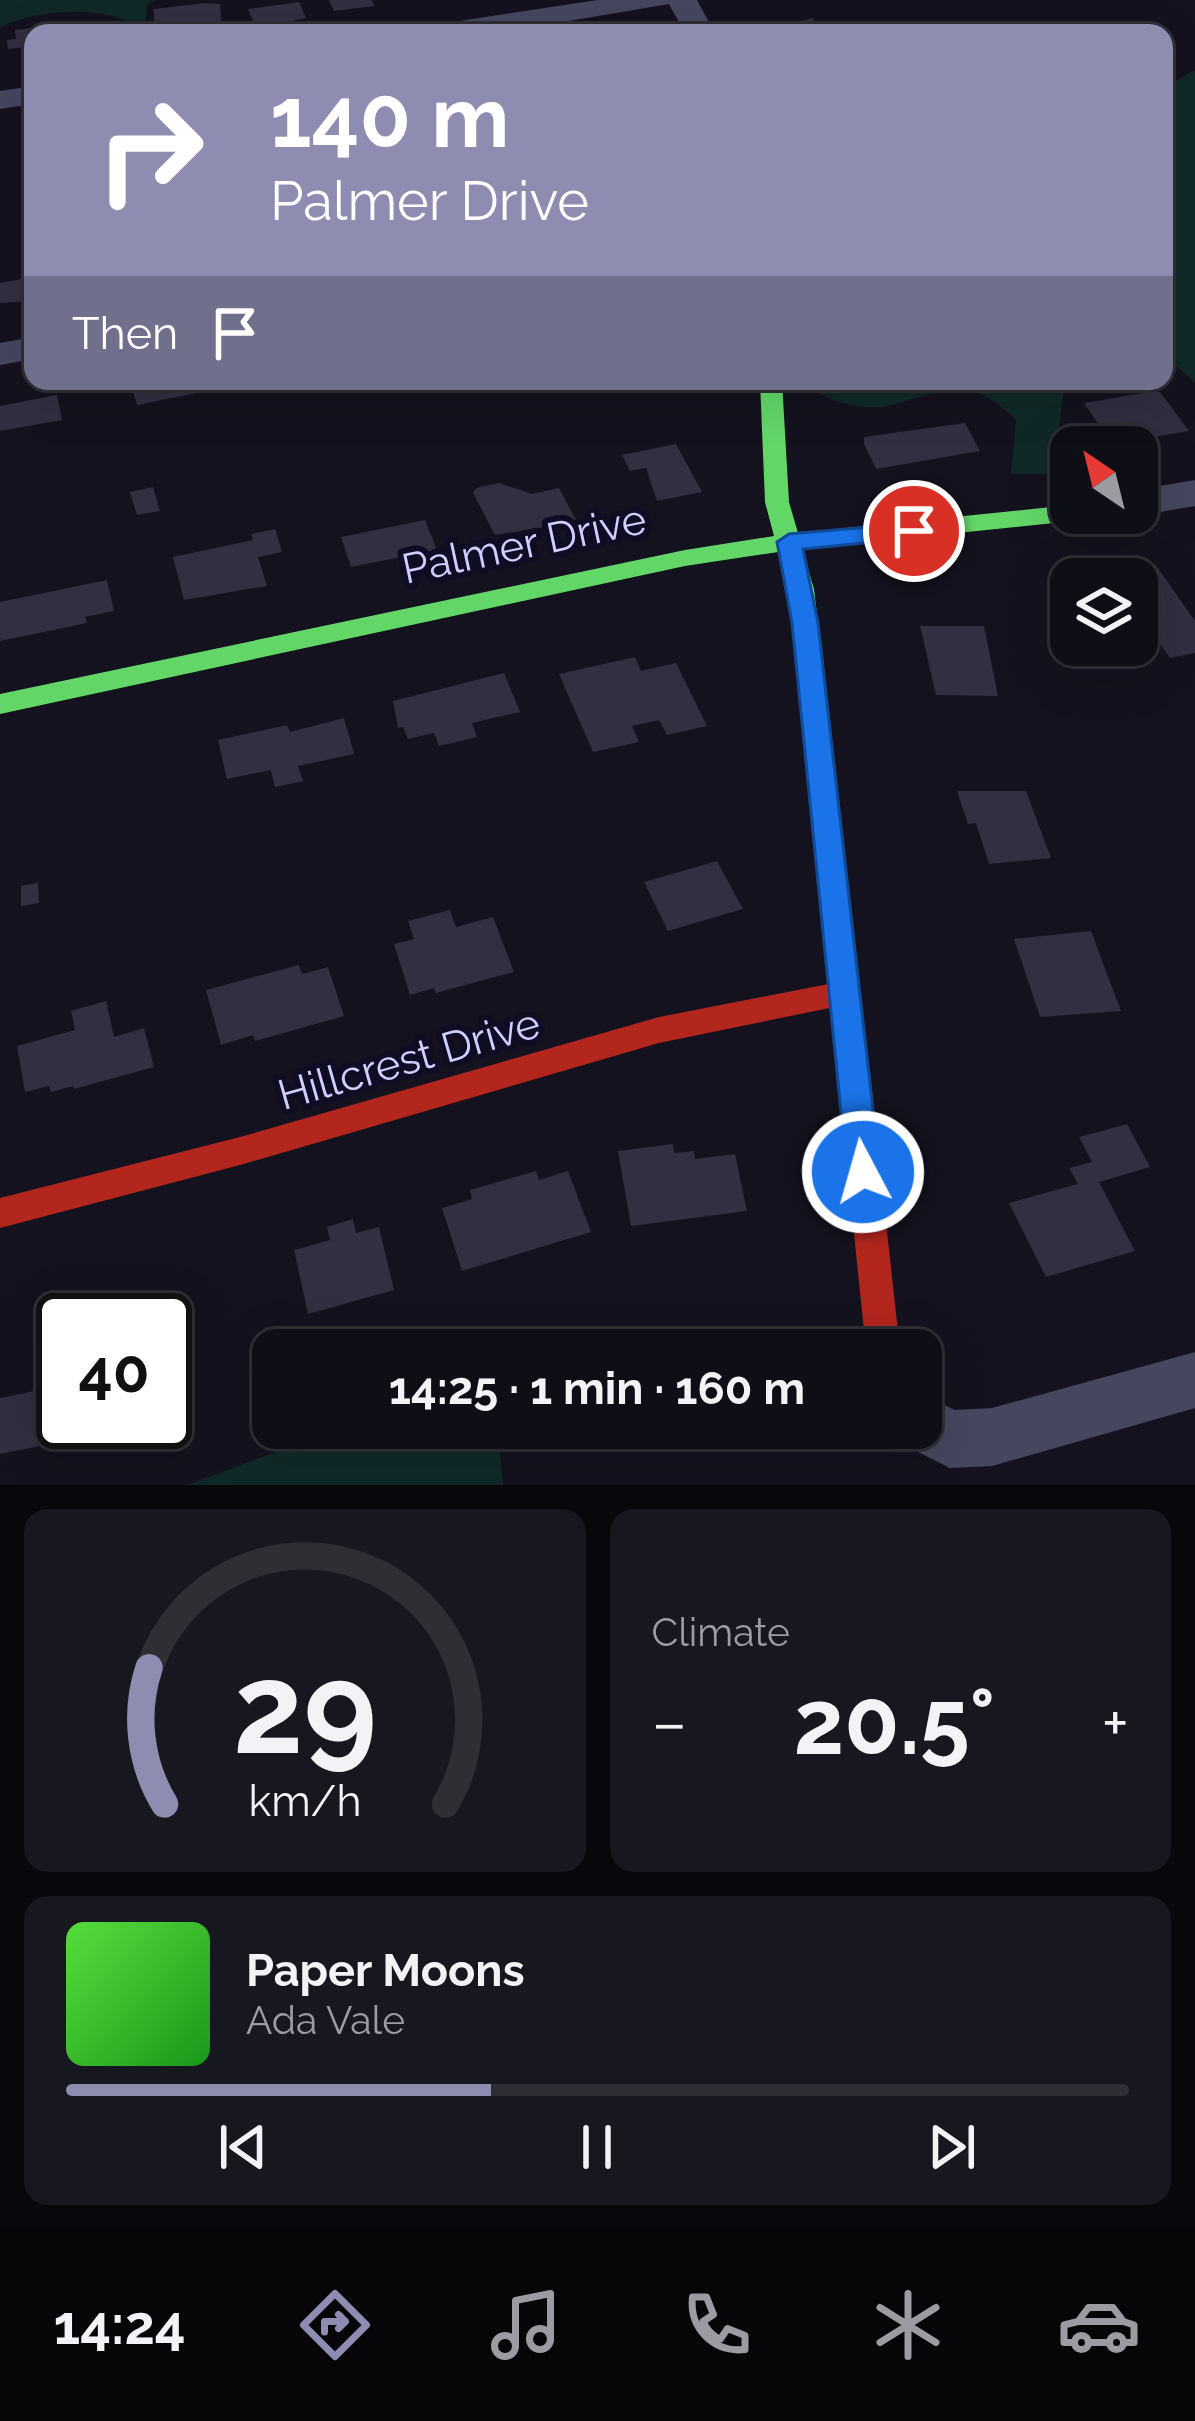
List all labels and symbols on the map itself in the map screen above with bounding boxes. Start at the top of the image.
north arrow [1050,426,1158,534]
pin [863,480,965,582]
street label: Palmer Drive [398,494,650,594]
street label: Hillcrest Drive [272,998,546,1120]
position arrow [800,1109,926,1235]
speed limit sign: 40 [36,1293,192,1449]

